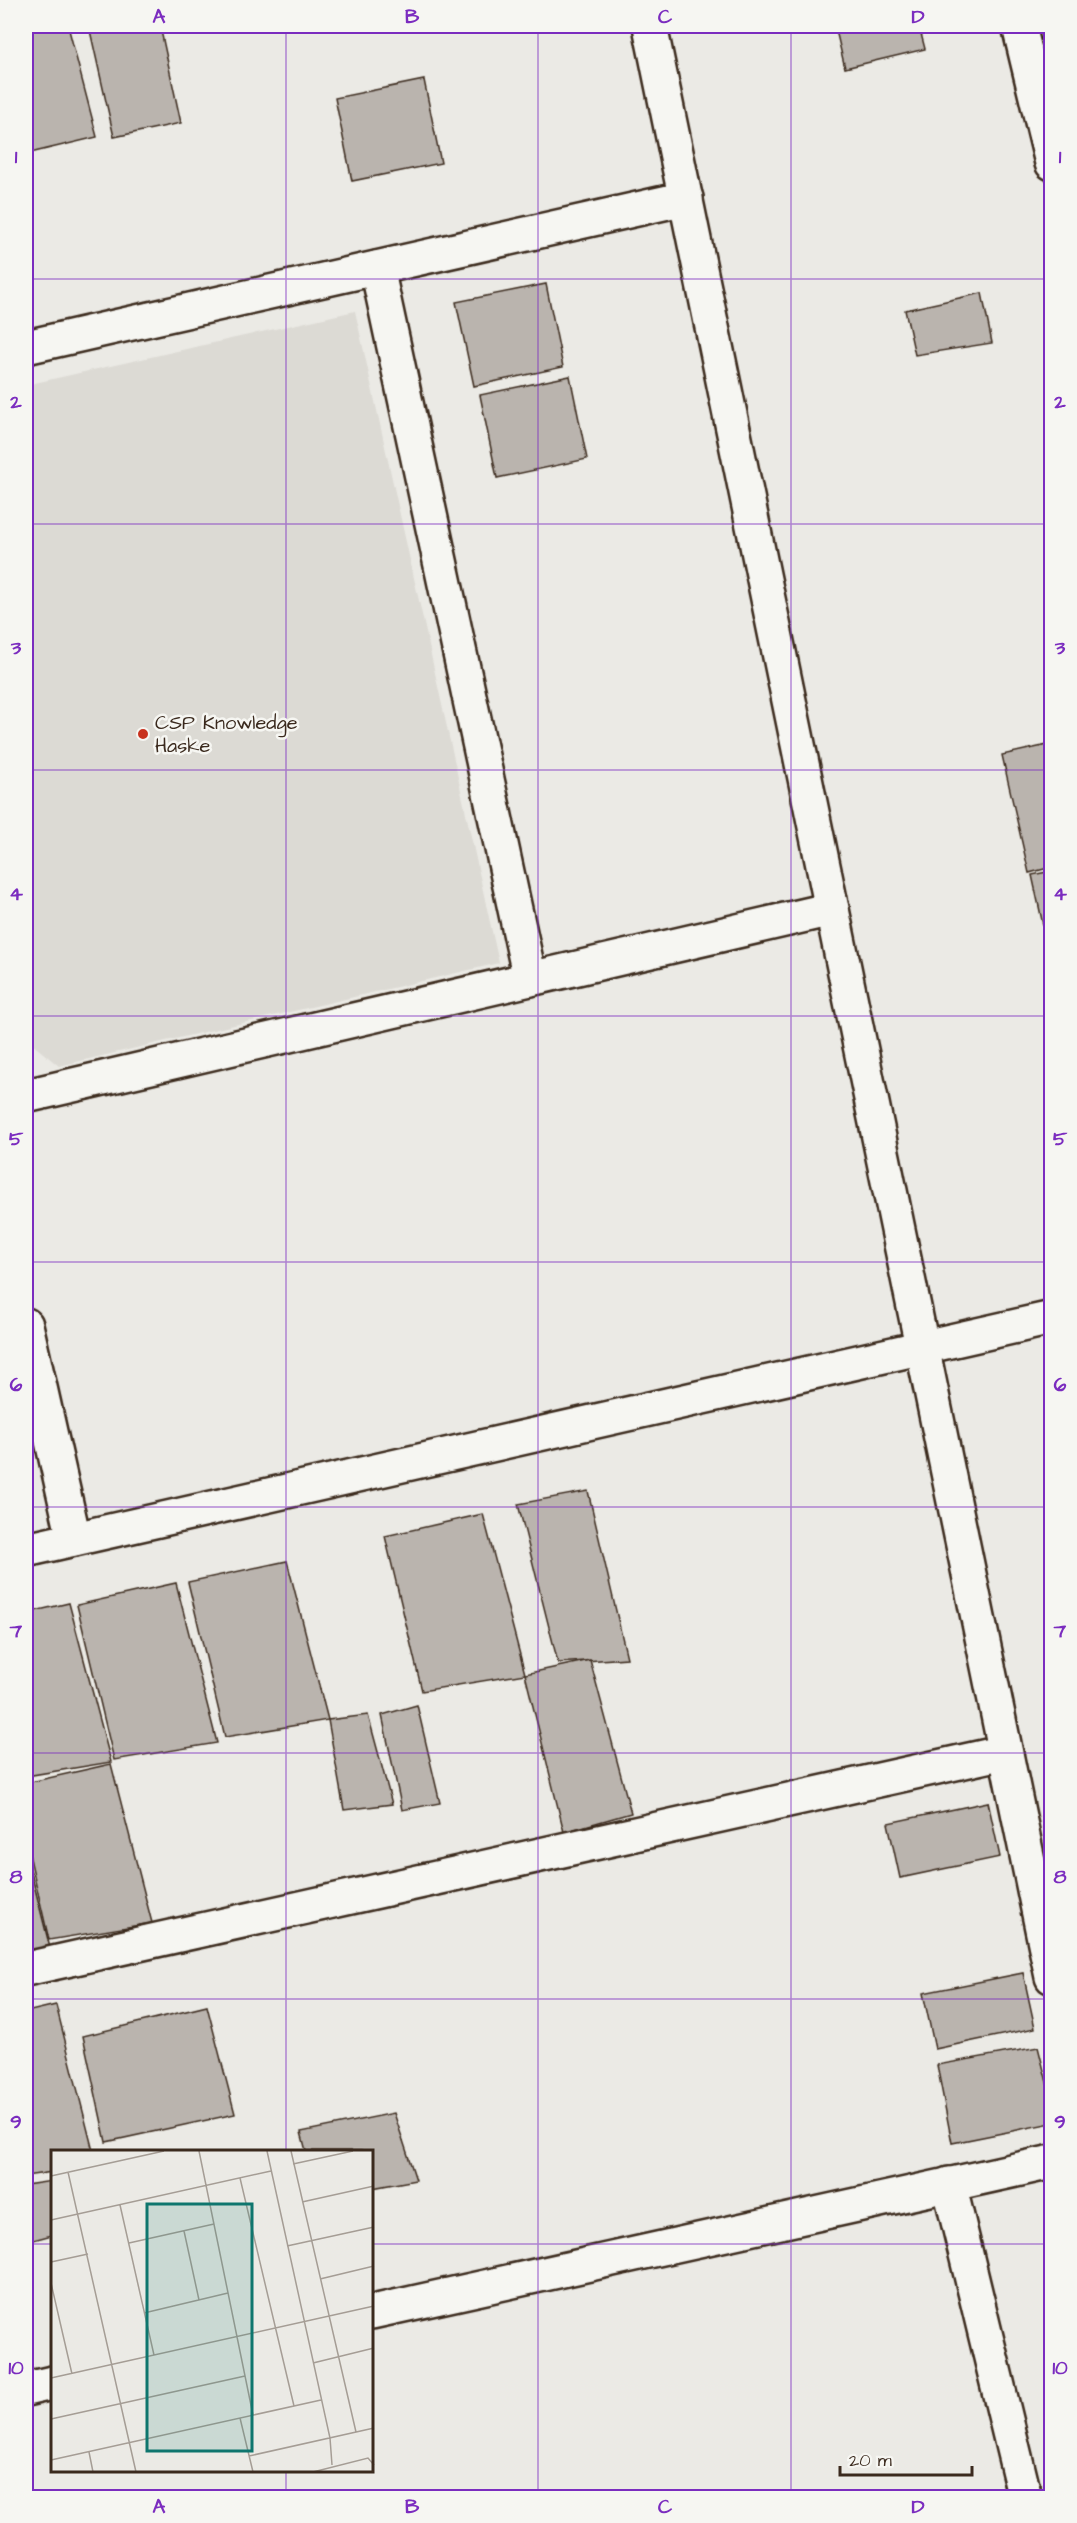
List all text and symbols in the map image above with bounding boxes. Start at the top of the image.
text: A [153,3,166,31]
text: B [405,3,420,31]
text: C [658,3,673,31]
text: D [912,3,925,31]
text: 1 [15,143,18,171]
text: 1 [1059,143,1062,171]
text: 2 [9,388,22,416]
text: 2 [1053,388,1066,416]
text: 3 [10,634,22,662]
text: 3 [1054,634,1066,662]
place label: CSP Knowledge Haske [155,709,298,760]
marker: CSP Knowledge Haske [136,727,150,741]
text: 4 [9,880,23,908]
text: 4 [1053,880,1067,908]
text: 5 [9,1125,24,1153]
text: 5 [1053,1125,1068,1153]
text: 6 [10,1371,23,1399]
text: 6 [1054,1371,1067,1399]
text: 7 [9,1617,23,1645]
text: 7 [1053,1617,1067,1645]
text: 8 [10,1863,23,1891]
text: 8 [1054,1863,1067,1891]
text: 9 [10,2108,22,2136]
text: 9 [1054,2108,1066,2136]
inset map [51,2150,374,2472]
text: 10 [8,2354,24,2382]
text: 10 [1052,2354,1068,2382]
scale bar [840,2439,972,2477]
text: 20 m [849,2448,892,2473]
text: A [153,2493,166,2521]
text: B [405,2493,420,2521]
text: C [658,2493,673,2521]
text: D [912,2493,925,2521]

